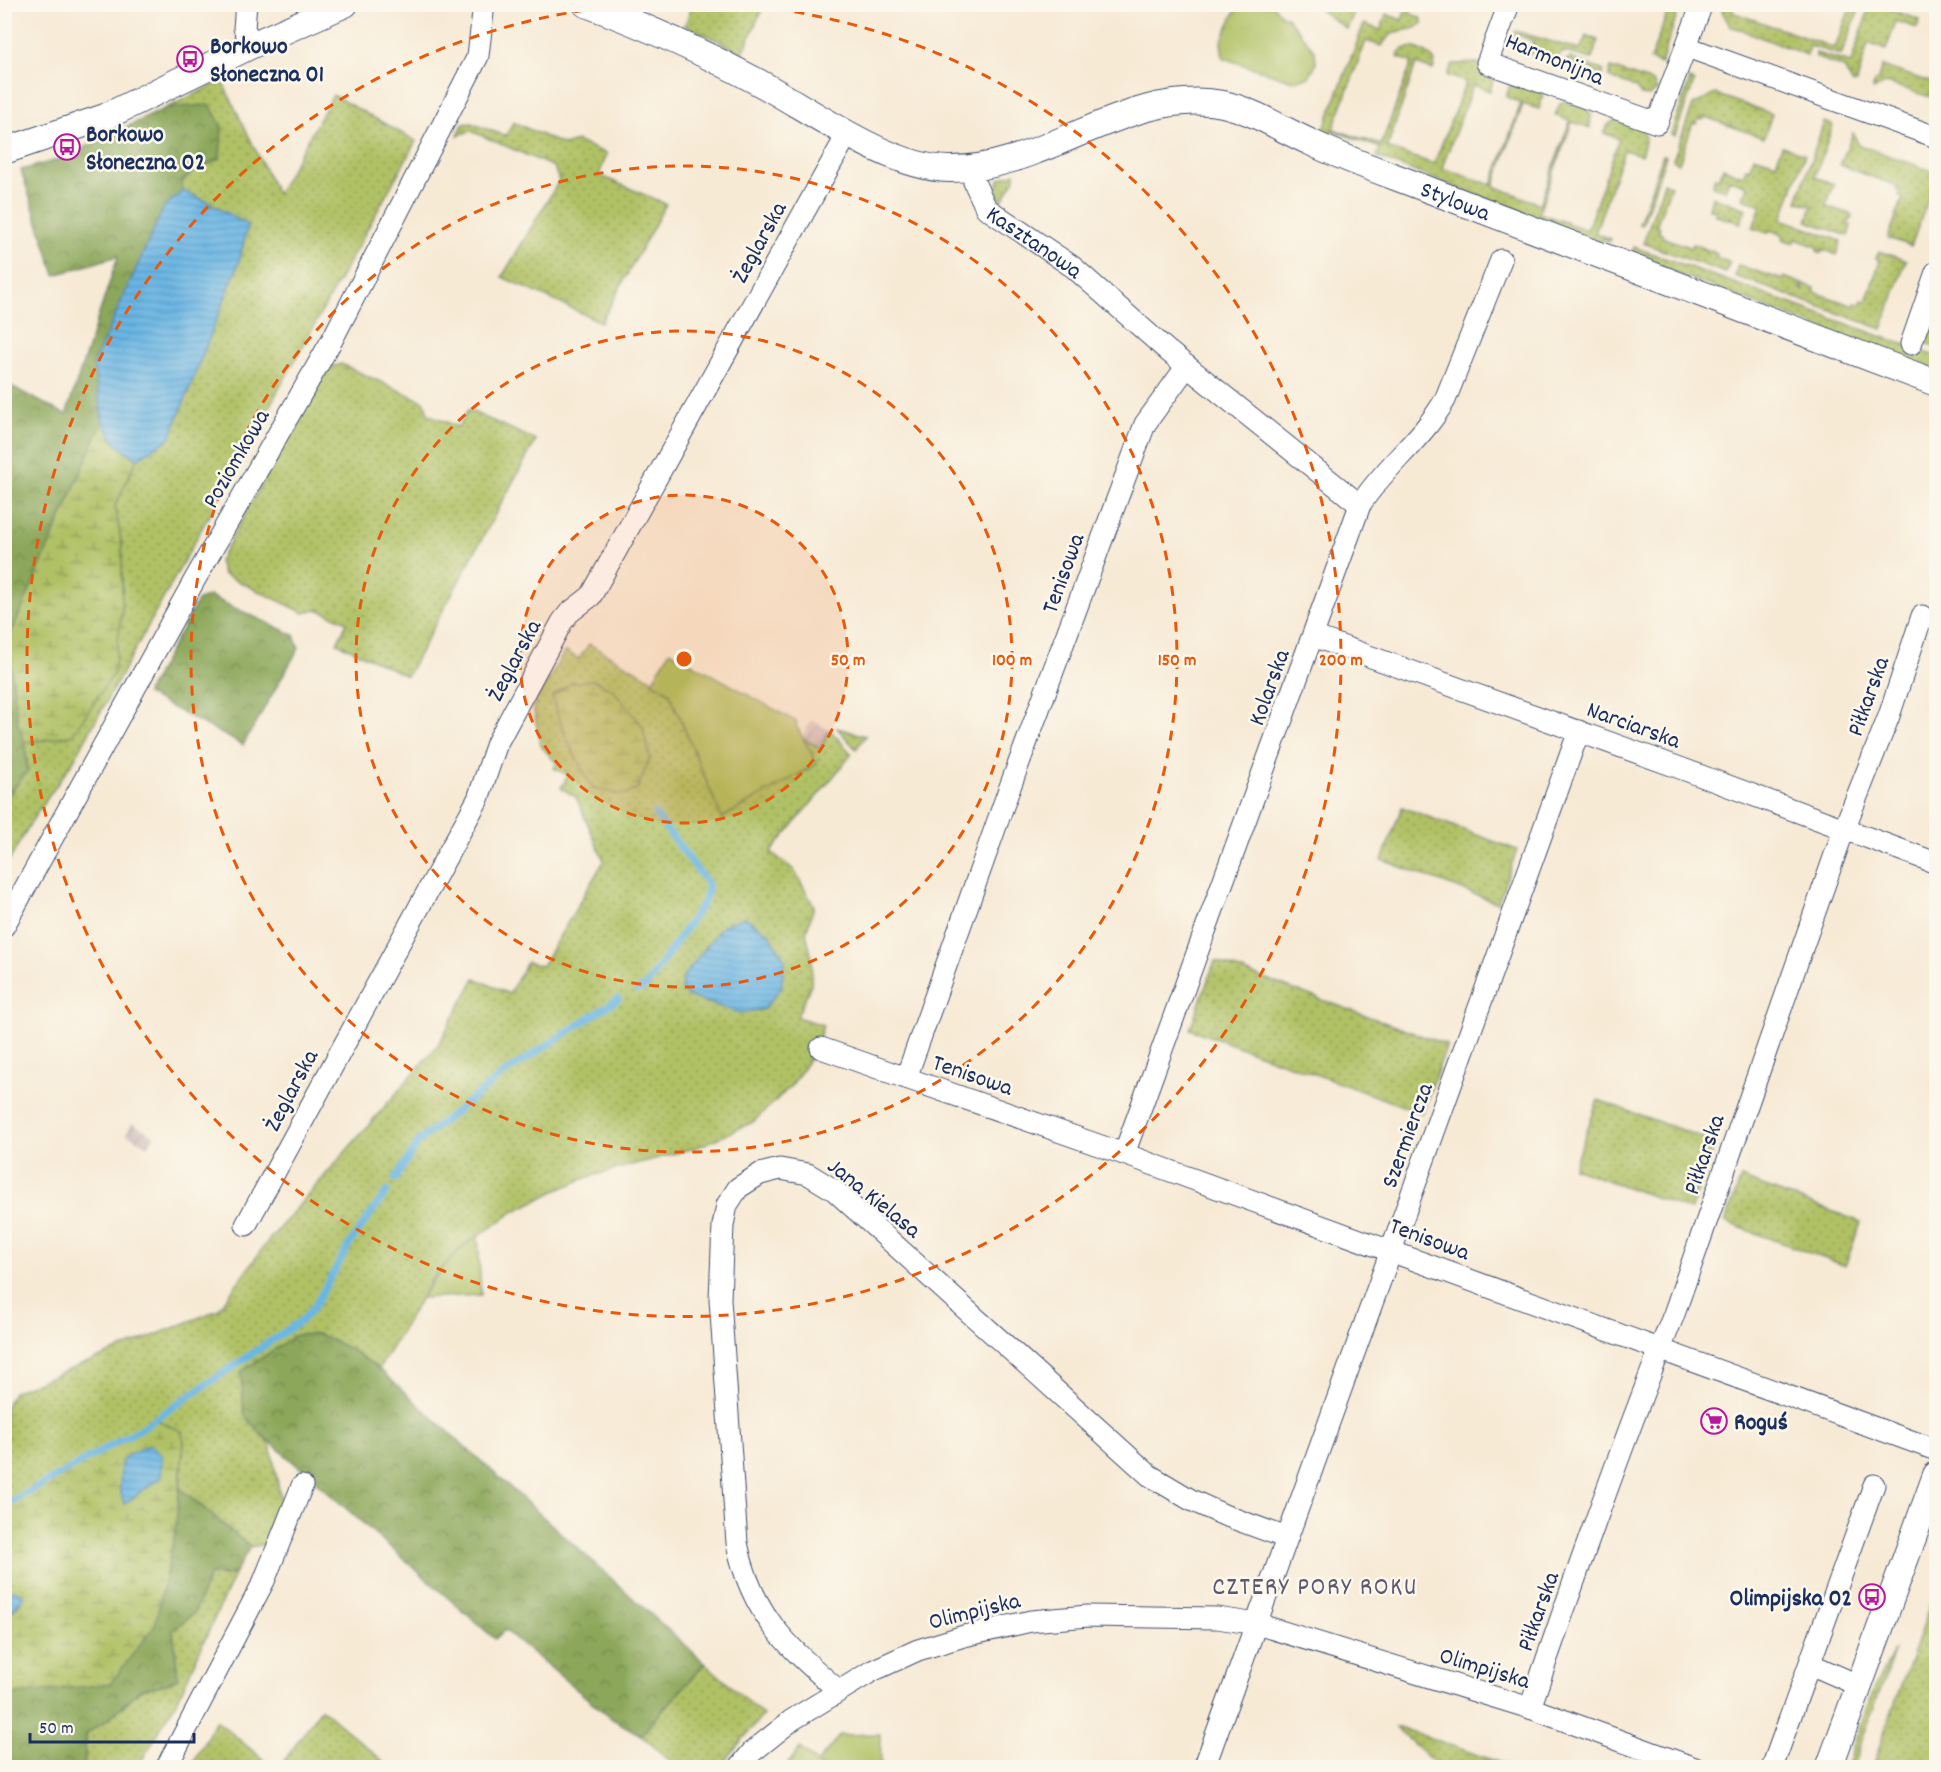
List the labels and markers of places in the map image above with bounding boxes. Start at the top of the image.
place label: Borkowo Słoneczna 01 [210,31,324,93]
bus stop icon: Borkowo Słoneczna 01 [175,44,205,74]
place label: Borkowo Słoneczna 02 [86,119,205,181]
bus stop icon: Borkowo Słoneczna 02 [52,132,82,162]
centre of rings [674,649,694,669]
supermarket icon: Roguś [1699,1406,1729,1436]
place label: Roguś [1734,1407,1788,1441]
bus stop icon: Olimpijska 02 [1857,1582,1887,1612]
place label: Olimpijska 02 [1730,1583,1852,1617]

